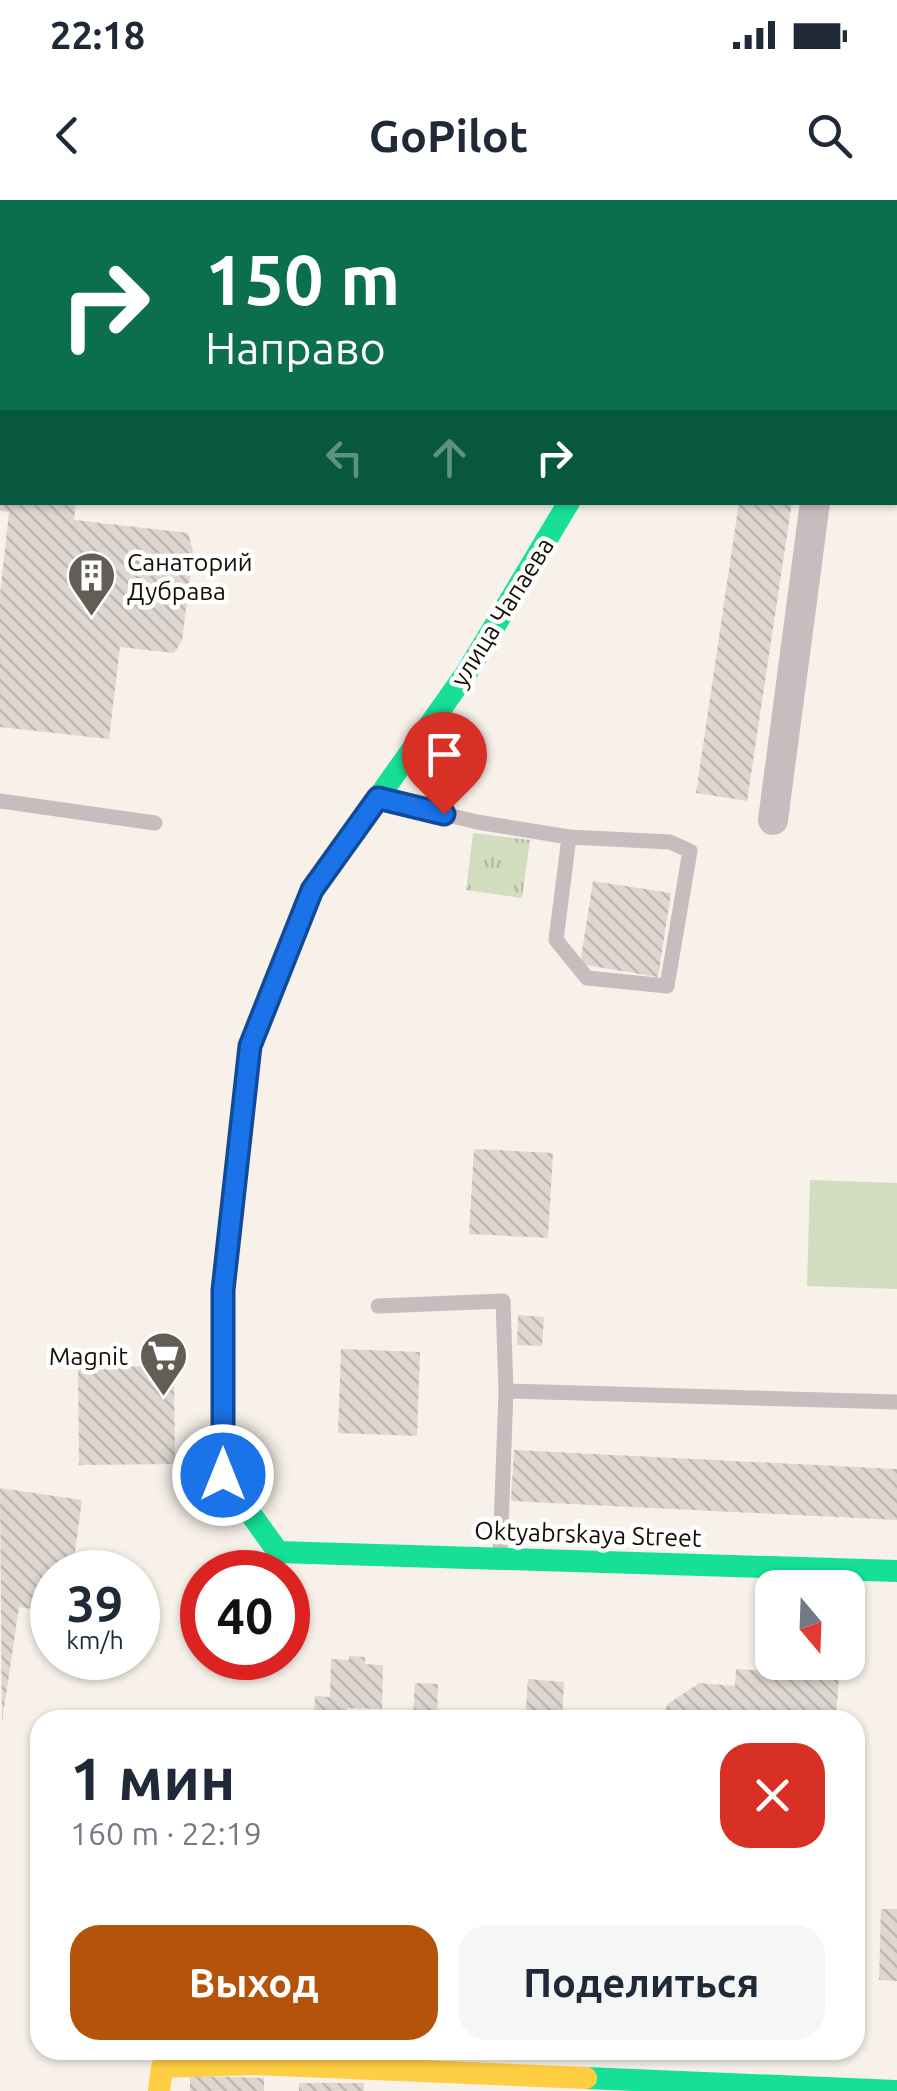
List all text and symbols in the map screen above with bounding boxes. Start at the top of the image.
text: 22:18 [50,14,145,56]
icon: back [40,108,95,163]
icon: search [802,108,857,163]
text: GoPilot [369,110,528,161]
icon: right [40,240,170,370]
text: 150 m [205,240,400,318]
text: Направо [205,322,386,373]
icon: left [317,430,372,485]
icon: ahead [422,430,477,485]
icon: right [527,430,582,485]
street label: улица Чапаева [445,532,559,692]
place label: Санаторий Дубрава [127,548,253,605]
building icon: Санаторий Дубрава [66,550,118,618]
pin [402,712,487,815]
icon: arrive [417,727,472,782]
supermarket icon: Magnit [137,1330,189,1398]
place label: Magnit [49,1342,128,1370]
position arrow [171,1423,275,1527]
street label: Oktyabrskaya Street [474,1516,702,1552]
speed limit sign: 40 [180,1550,310,1680]
north arrow [755,1570,865,1680]
map controls [755,1570,865,1680]
text: 39 [67,1575,123,1631]
text: km/h [66,1626,124,1654]
button: close [720,1743,825,1848]
text: 1 мин [70,1744,235,1811]
text: 160 m · 22:19 [70,1815,262,1851]
button: Выход [70,1925,438,2040]
button: Поделиться [458,1925,825,2040]

